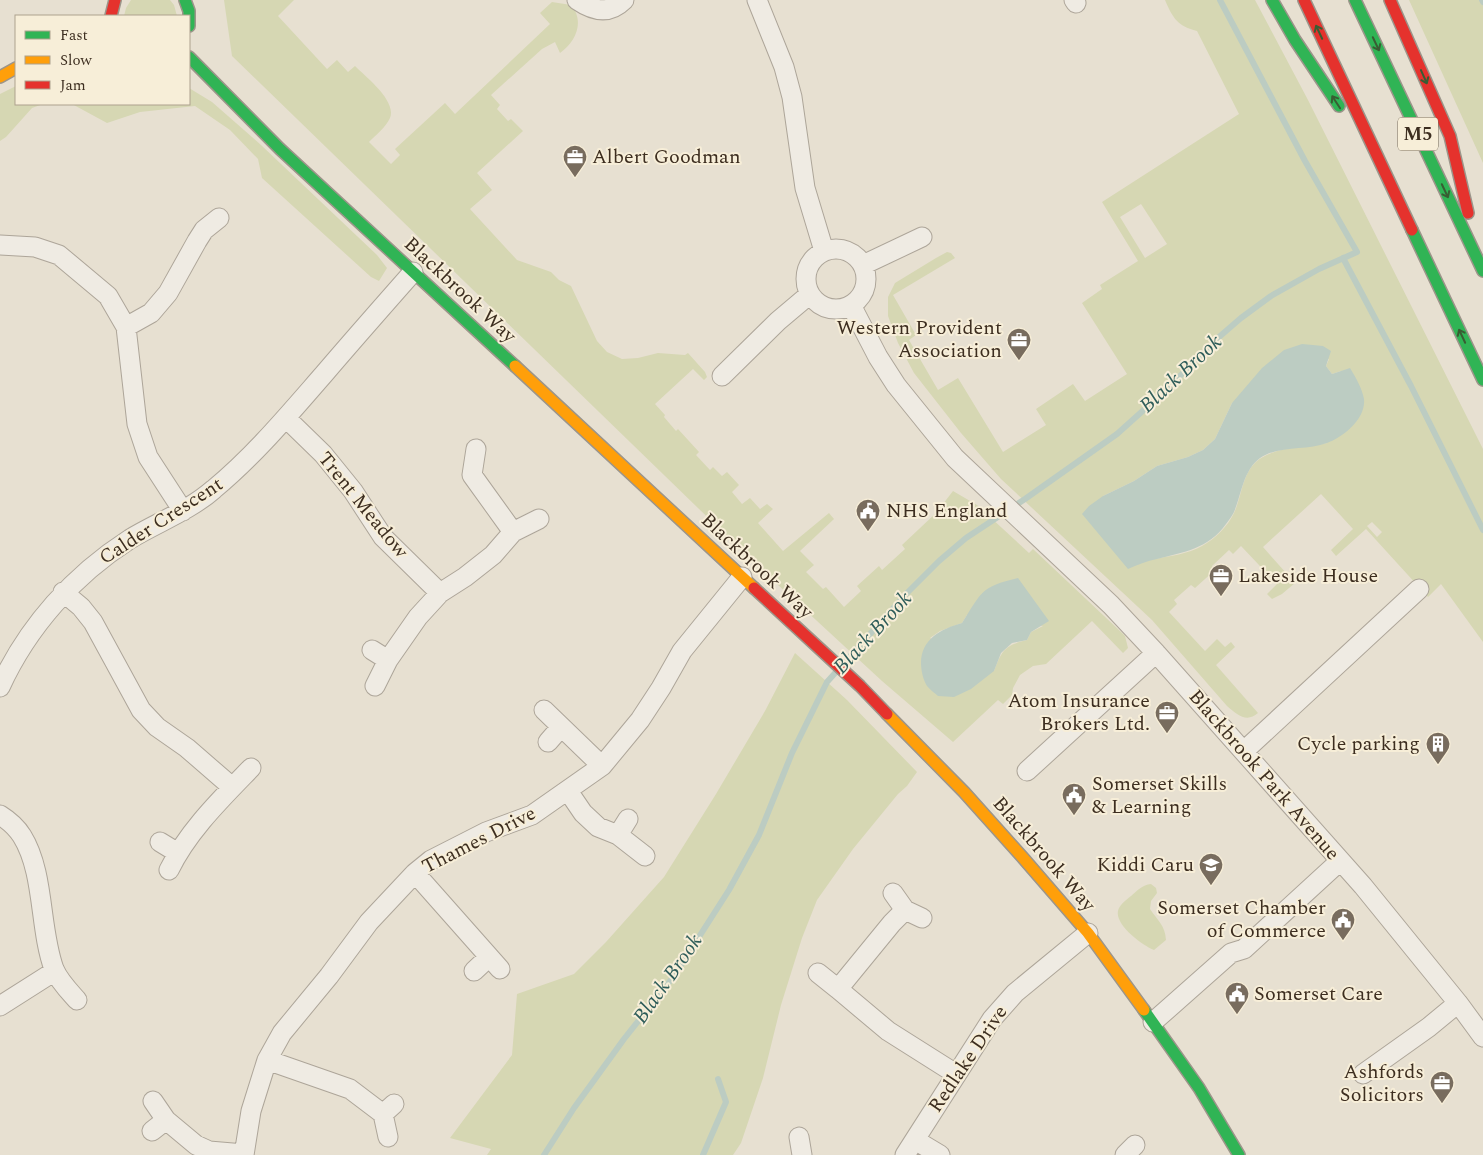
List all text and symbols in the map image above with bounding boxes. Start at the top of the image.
legend [15,15,190,105]
text: Fast [60,24,88,47]
one-way arrow [1314,25,1324,40]
one-way arrow [1371,36,1381,51]
text: Slow [60,49,92,72]
one-way arrow [1419,69,1429,84]
text: Jam [60,74,86,97]
one-way arrow [1331,96,1341,110]
road number: M5 [1398,118,1438,150]
place label: Albert Goodman [592,142,741,172]
office icon: Albert Goodman [562,144,588,178]
one-way arrow [1441,183,1450,198]
street label: Blackbrook Way [397,230,524,351]
place label: Western Provident Association [837,313,1002,366]
office icon: Western Provident Association [1006,327,1032,361]
water label: Black Brook [1132,327,1230,421]
one-way arrow [1457,329,1467,344]
street label: Trent Meadow [310,445,416,566]
street label: Calder Crescent [93,470,229,572]
place label: NHS England [886,496,1007,526]
public building icon: NHS England [855,498,881,532]
street label: Blackbrook Way [694,506,821,627]
place label: Lakeside House [1238,561,1378,591]
office icon: Lakeside House [1208,563,1234,597]
water label: Black Brook [826,584,920,682]
street label: Blackbrook Park Avenue [1181,683,1347,867]
place label: Atom Insurance Brokers Ltd. [1007,686,1150,739]
office icon: Atom Insurance Brokers Ltd. [1154,700,1180,734]
place label: Cycle parking [1297,729,1420,759]
building icon: Cycle parking [1425,731,1451,765]
place label: Somerset Skills & Learning [1092,769,1227,822]
public building icon: Somerset Skills & Learning [1061,782,1087,816]
street label: Blackbrook Way [985,790,1104,919]
street label: Thames Drive [417,798,541,882]
place label: Kiddi Caru [1096,850,1194,880]
school or university icon: Kiddi Caru [1198,852,1224,886]
place label: Somerset Chamber of Commerce [1157,893,1326,946]
public building icon: Somerset Chamber of Commerce [1330,907,1356,941]
water label: Black Brook [625,927,711,1031]
place label: Somerset Care [1254,979,1383,1009]
public building icon: Somerset Care [1224,981,1250,1015]
street label: Redlake Drive [921,999,1015,1119]
place label: Ashfords Solicitors [1340,1057,1424,1110]
office icon: Ashfords Solicitors [1429,1070,1455,1104]

